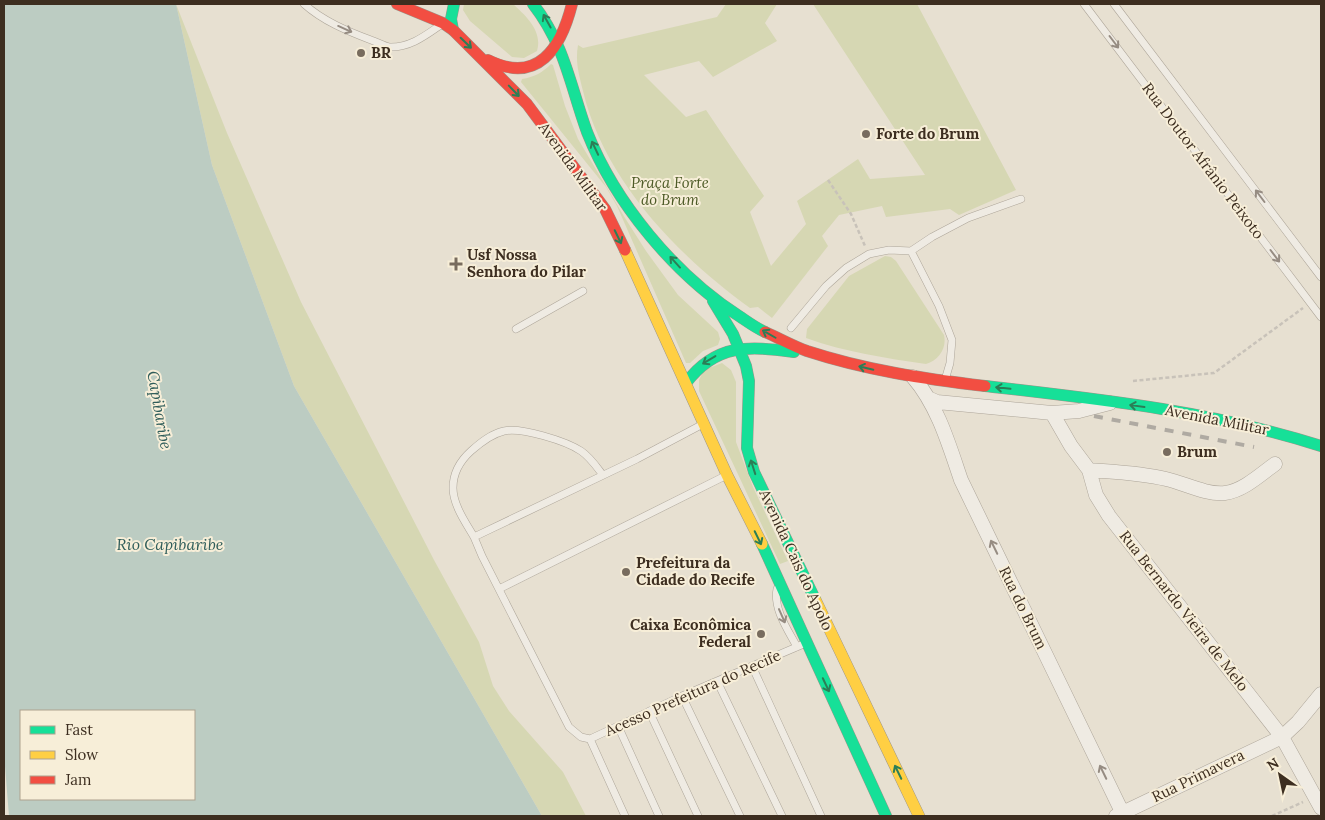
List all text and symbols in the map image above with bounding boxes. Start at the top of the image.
one-way arrow [542,14,552,29]
one-way arrow [337,25,352,35]
one-way arrow [1108,35,1119,48]
one-way arrow [460,37,473,49]
place label: BR [371,43,392,62]
marker: BR [355,47,367,59]
street label: Rua Doutor Afrânio Peixoto [1138,79,1269,243]
one-way arrow [508,84,520,97]
street label: Avenida Militar [534,118,612,215]
place label: Forte do Brum [876,124,979,143]
marker: Forte do Brum [860,128,872,140]
one-way arrow [590,141,599,156]
park label: Praça Forte do Brum [631,173,709,209]
one-way arrow [1255,189,1265,203]
one-way arrow [614,229,623,244]
place label: Usf Nossa Senhora do Pilar [467,245,587,281]
one-way arrow [1269,249,1280,262]
one-way arrow [669,256,681,269]
marker: Usf Nossa Senhora do Pilar [449,257,463,271]
one-way arrow [761,329,776,339]
one-way arrow [702,355,716,365]
one-way arrow [858,363,874,372]
water label: Capibaribe [143,369,177,451]
one-way arrow [996,383,1012,393]
one-way arrow [1129,400,1145,410]
street label: Avenida Militar [1163,400,1271,439]
place label: Brum [1177,442,1217,461]
marker: Brum [1161,446,1173,458]
one-way arrow [748,460,757,476]
street label: Avenida Cais do Apolo [755,485,838,634]
street label: Rua Bernardo Vieira de Melo [1116,526,1253,695]
one-way arrow [754,530,763,545]
water label: Rio Capibaribe [116,534,224,554]
one-way arrow [988,540,998,555]
place label: Prefeitura da Cidade do Recife [636,553,755,589]
street label: Rua do Brum [995,563,1052,652]
marker: Prefeitura da Cidade do Recife [620,566,632,578]
one-way arrow [777,608,787,623]
place label: Caixa Econômica Federal [630,615,751,651]
marker: Caixa Econômica Federal [755,628,767,640]
street label: Acesso Prefeitura do Recife [601,645,784,740]
one-way arrow [821,678,831,693]
legend [20,710,195,800]
text: Fast [65,720,93,739]
text: Slow [65,745,98,764]
street label: Rua Primavera [1148,745,1247,806]
north arrow [1255,750,1305,800]
text: N [1263,754,1283,775]
one-way arrow [892,765,902,780]
one-way arrow [1098,765,1107,780]
text: Jam [64,770,92,789]

